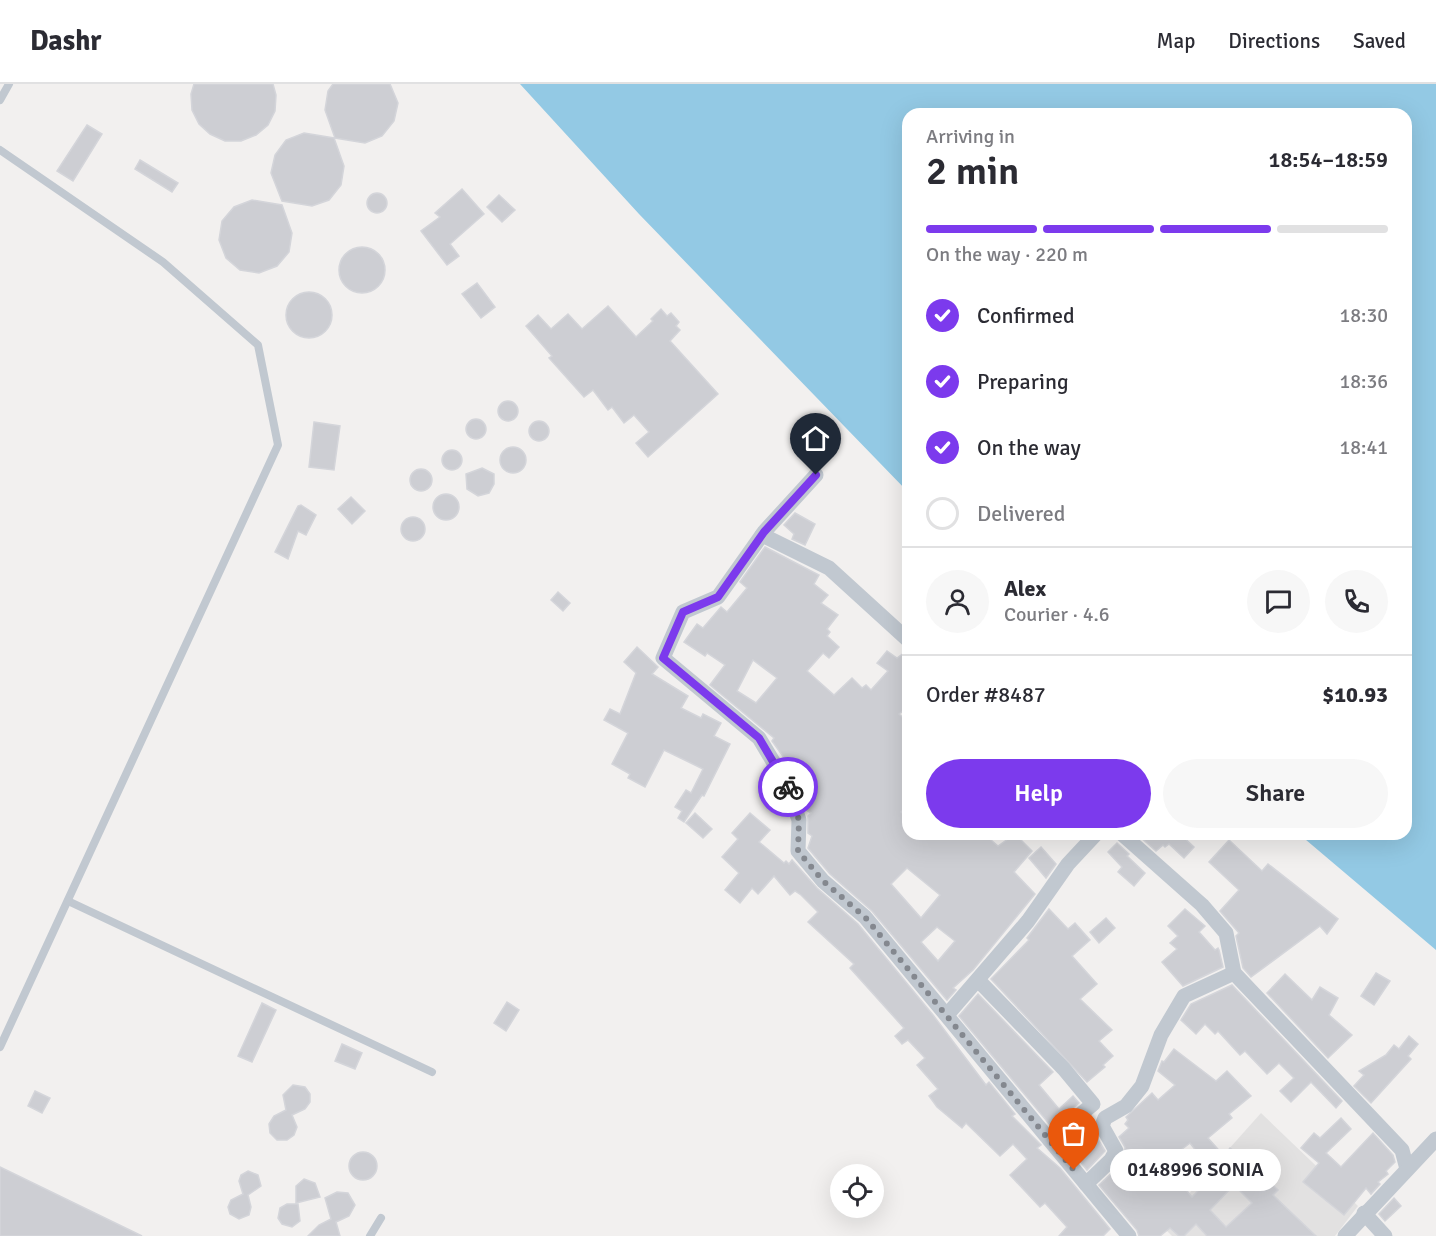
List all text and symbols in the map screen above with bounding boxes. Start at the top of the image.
text: Dashr [30,24,101,58]
text: Map [1157,28,1195,54]
text: Directions [1228,28,1320,54]
text: Saved [1353,28,1406,54]
text: Arriving in [926,124,1015,149]
text: 18:54–18:59 [1269,146,1388,173]
text: 2 min [926,147,1019,195]
text: On the way · 220 m [926,242,1088,267]
icon: check [926,299,959,332]
text: Confirmed [977,302,1075,329]
text: 18:30 [1339,303,1388,328]
icon: check [926,365,959,398]
text: Preparing [977,368,1069,395]
text: 18:36 [1339,369,1388,394]
pin [790,413,841,475]
icon: home [799,422,832,455]
icon: check [926,431,959,464]
text: On the way [977,434,1081,461]
text: 18:41 [1339,435,1388,460]
text: Delivered [977,500,1065,527]
button: person [926,570,989,633]
button: chat [1247,570,1310,633]
button: phone [1325,570,1388,633]
text: Alex [1004,575,1046,602]
text: Courier · 4.6 [1004,602,1110,627]
text: Order #8487 [926,681,1046,708]
text: $10.93 [1322,681,1388,708]
courier [758,757,818,817]
button: Help [926,759,1151,828]
button: Share [1163,759,1388,828]
icon: bike [772,771,805,804]
pin [1048,1108,1099,1170]
icon: bag [1057,1117,1090,1150]
callout: 0148996 SONIA [1110,1149,1281,1191]
text: 0148996 SONIA [1127,1157,1264,1182]
map controls [830,1164,884,1218]
button: locate [830,1164,884,1218]

